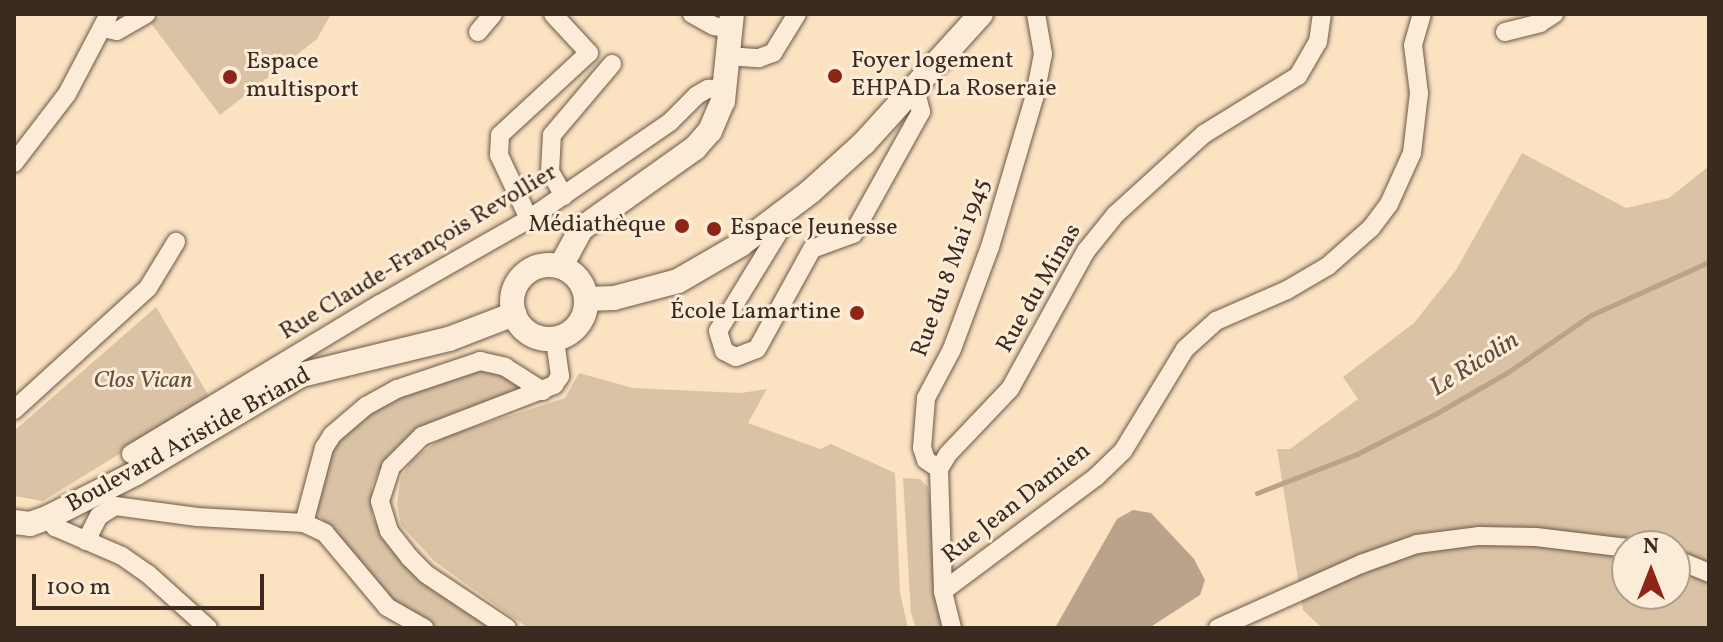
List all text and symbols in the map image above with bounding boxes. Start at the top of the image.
place label: Foyer logement EHPAD La Roseraie [851,48,1057,104]
place label: Espace multisport [246,49,359,105]
marker: Foyer logement EHPAD La Roseraie [826,67,844,85]
marker: Espace multisport [221,68,239,86]
street label: Rue Claude-François Revollier [275,159,563,347]
street label: Rue du 8 Mai 1945 [906,175,998,361]
place label: Médiathèque [528,212,666,240]
place label: Espace Jeunesse [730,215,898,243]
marker: Médiathèque [673,217,691,235]
street label: Rue du Minas [991,219,1089,359]
marker: Espace Jeunesse [705,220,723,238]
place label: École Lamartine [670,299,841,327]
marker: École Lamartine [848,304,866,322]
water label: Le Ricolin [1425,326,1525,404]
street label: Boulevard Aristide Briand [62,362,316,520]
park label: Clos Vican [94,368,192,396]
street label: Rue Jean Damien [937,437,1097,571]
north arrow [1611,530,1691,610]
text: N [1643,532,1659,563]
scale bar [36,558,268,608]
text: 100 m [46,571,111,605]

